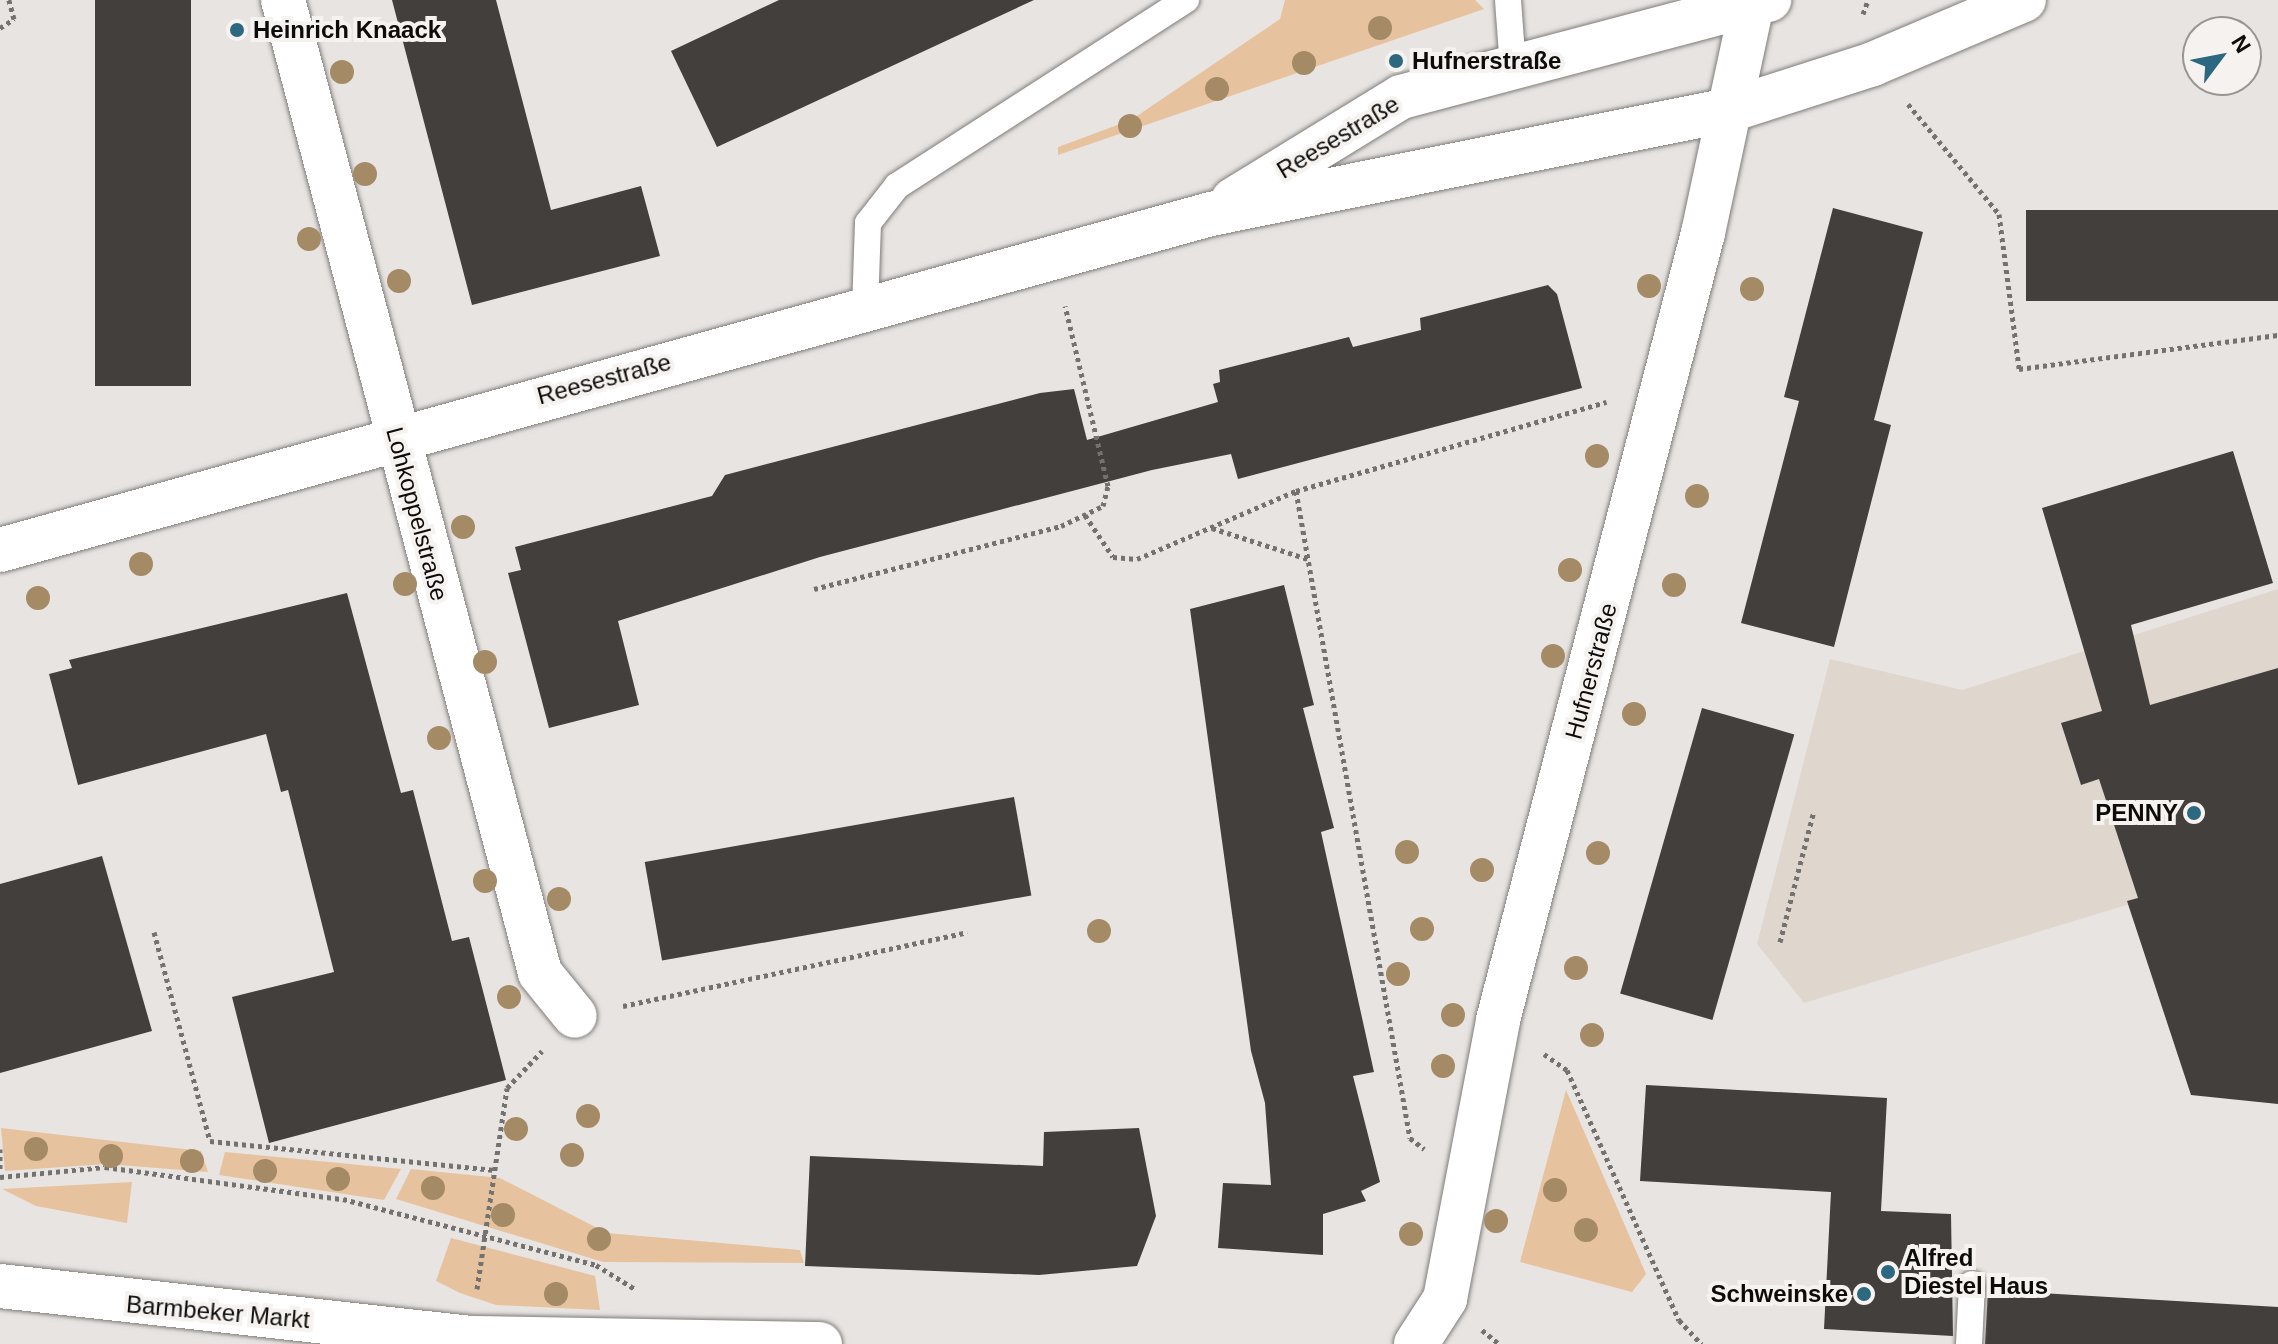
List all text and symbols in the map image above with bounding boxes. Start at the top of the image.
place label: Heinrich Knaack [253,16,441,44]
north arrow [2182,16,2262,96]
marker: Heinrich Knaack [228,21,246,39]
text: N [2226,31,2256,57]
place label: Hufnerstraße [1412,47,1561,75]
marker: Hufnerstraße [1387,52,1405,70]
street label: Reesestraße [1272,89,1404,185]
street label: Reesestraße [534,347,674,411]
street label: Lohkoppelstraße [380,424,454,604]
street label: Hufnerstraße [1559,600,1623,742]
place label: PENNY [2095,799,2178,827]
marker: PENNY [2185,804,2203,822]
place label: Alfred Diestel Haus [1904,1244,2048,1300]
marker: Alfred Diestel Haus [1879,1263,1897,1281]
place label: Schweinske [1711,1280,1848,1308]
marker: Schweinske [1855,1285,1873,1303]
street label: Barmbeker Markt [125,1290,311,1334]

